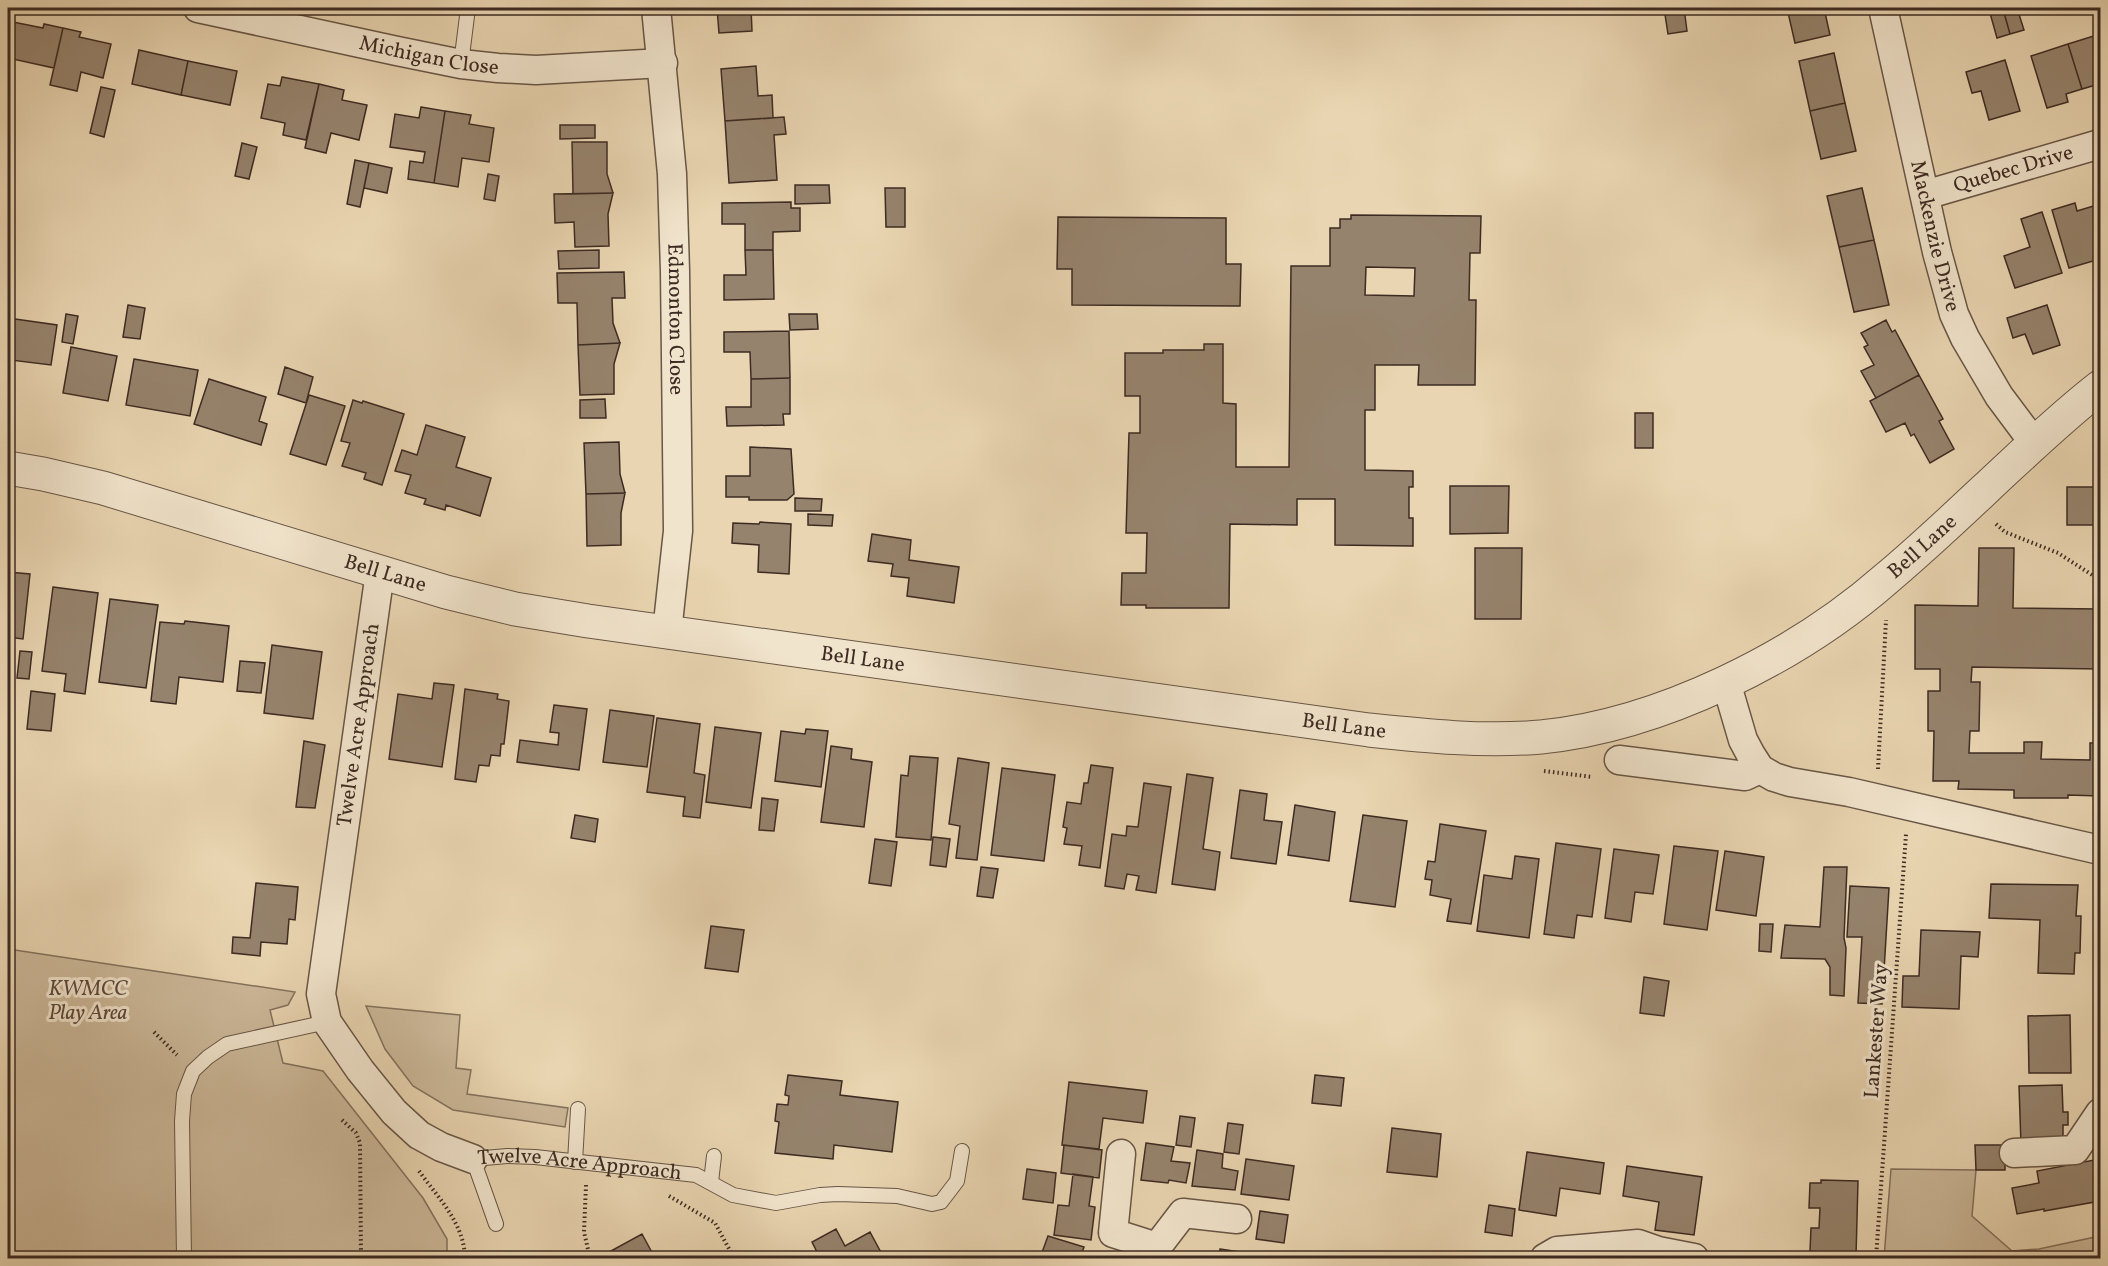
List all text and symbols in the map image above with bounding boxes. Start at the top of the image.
street label: Michigan Close [356,29,500,83]
street label: Quebec Drive [1950,138,2077,200]
street label: Mackenzie Drive [1903,158,1967,315]
street label: Edmonton Close [660,243,691,395]
street label: Bell Lane [1881,508,1964,586]
street label: Bell Lane [341,547,430,600]
street label: Twelve Acre Approach [330,621,388,829]
street label: Bell Lane [819,639,907,680]
street label: Bell Lane [1300,706,1388,746]
street label: Lankester Way [1858,962,1896,1099]
park label: KWMCC Play Area [48,975,128,1028]
street label: Twelve Acre Approach [476,1141,683,1188]

